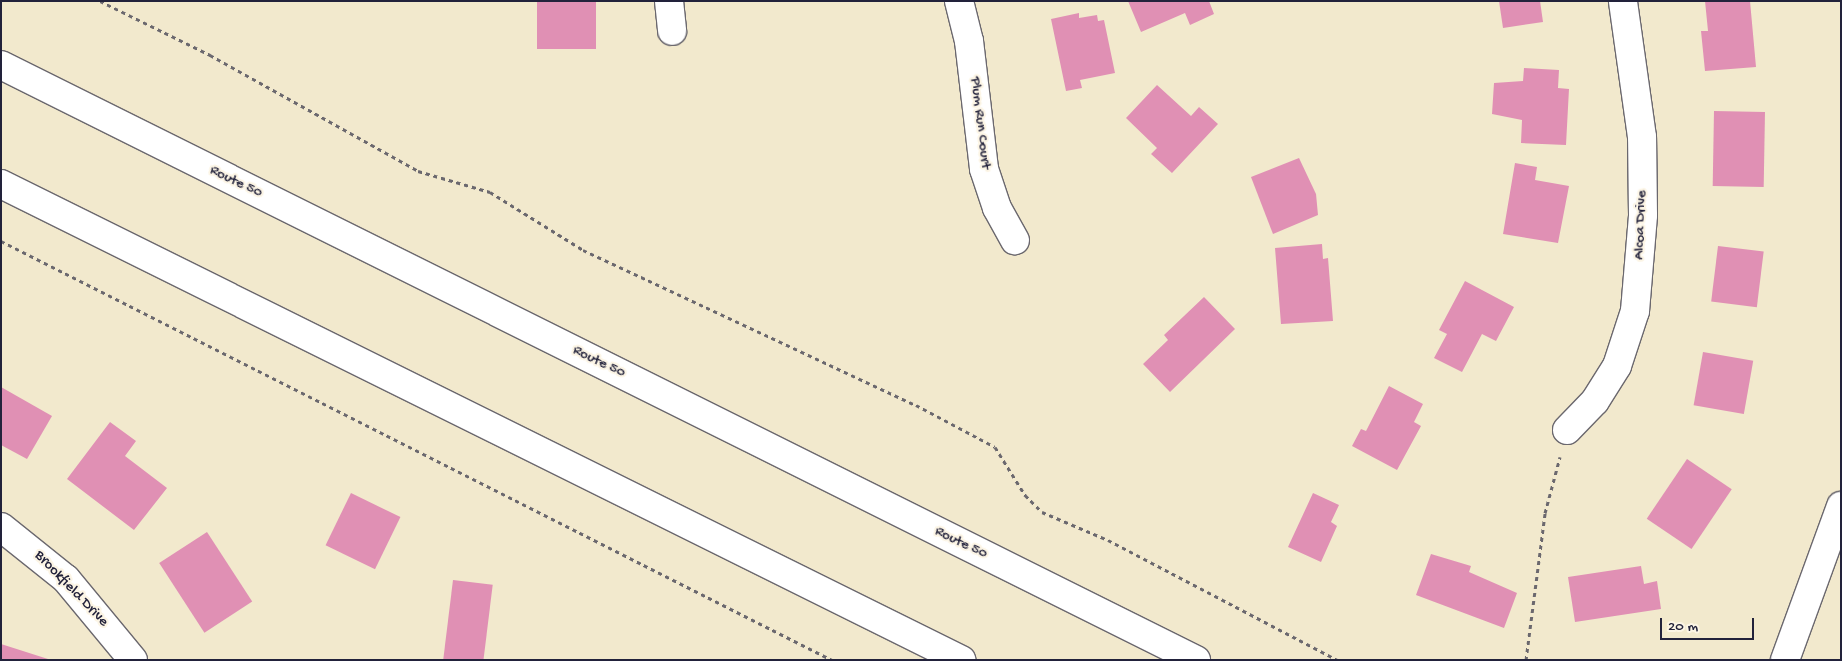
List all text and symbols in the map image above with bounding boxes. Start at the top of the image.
street label: Plum Run Court [965,76,995,170]
street label: Route 50 [207,162,265,202]
street label: Alcoa Drive [1631,190,1651,260]
street label: Route 50 [570,342,628,382]
street label: Route 50 [932,523,990,563]
street label: Brookfield Drive [30,547,112,631]
scale bar [1662,608,1756,640]
text: 20 m [1668,618,1698,636]

